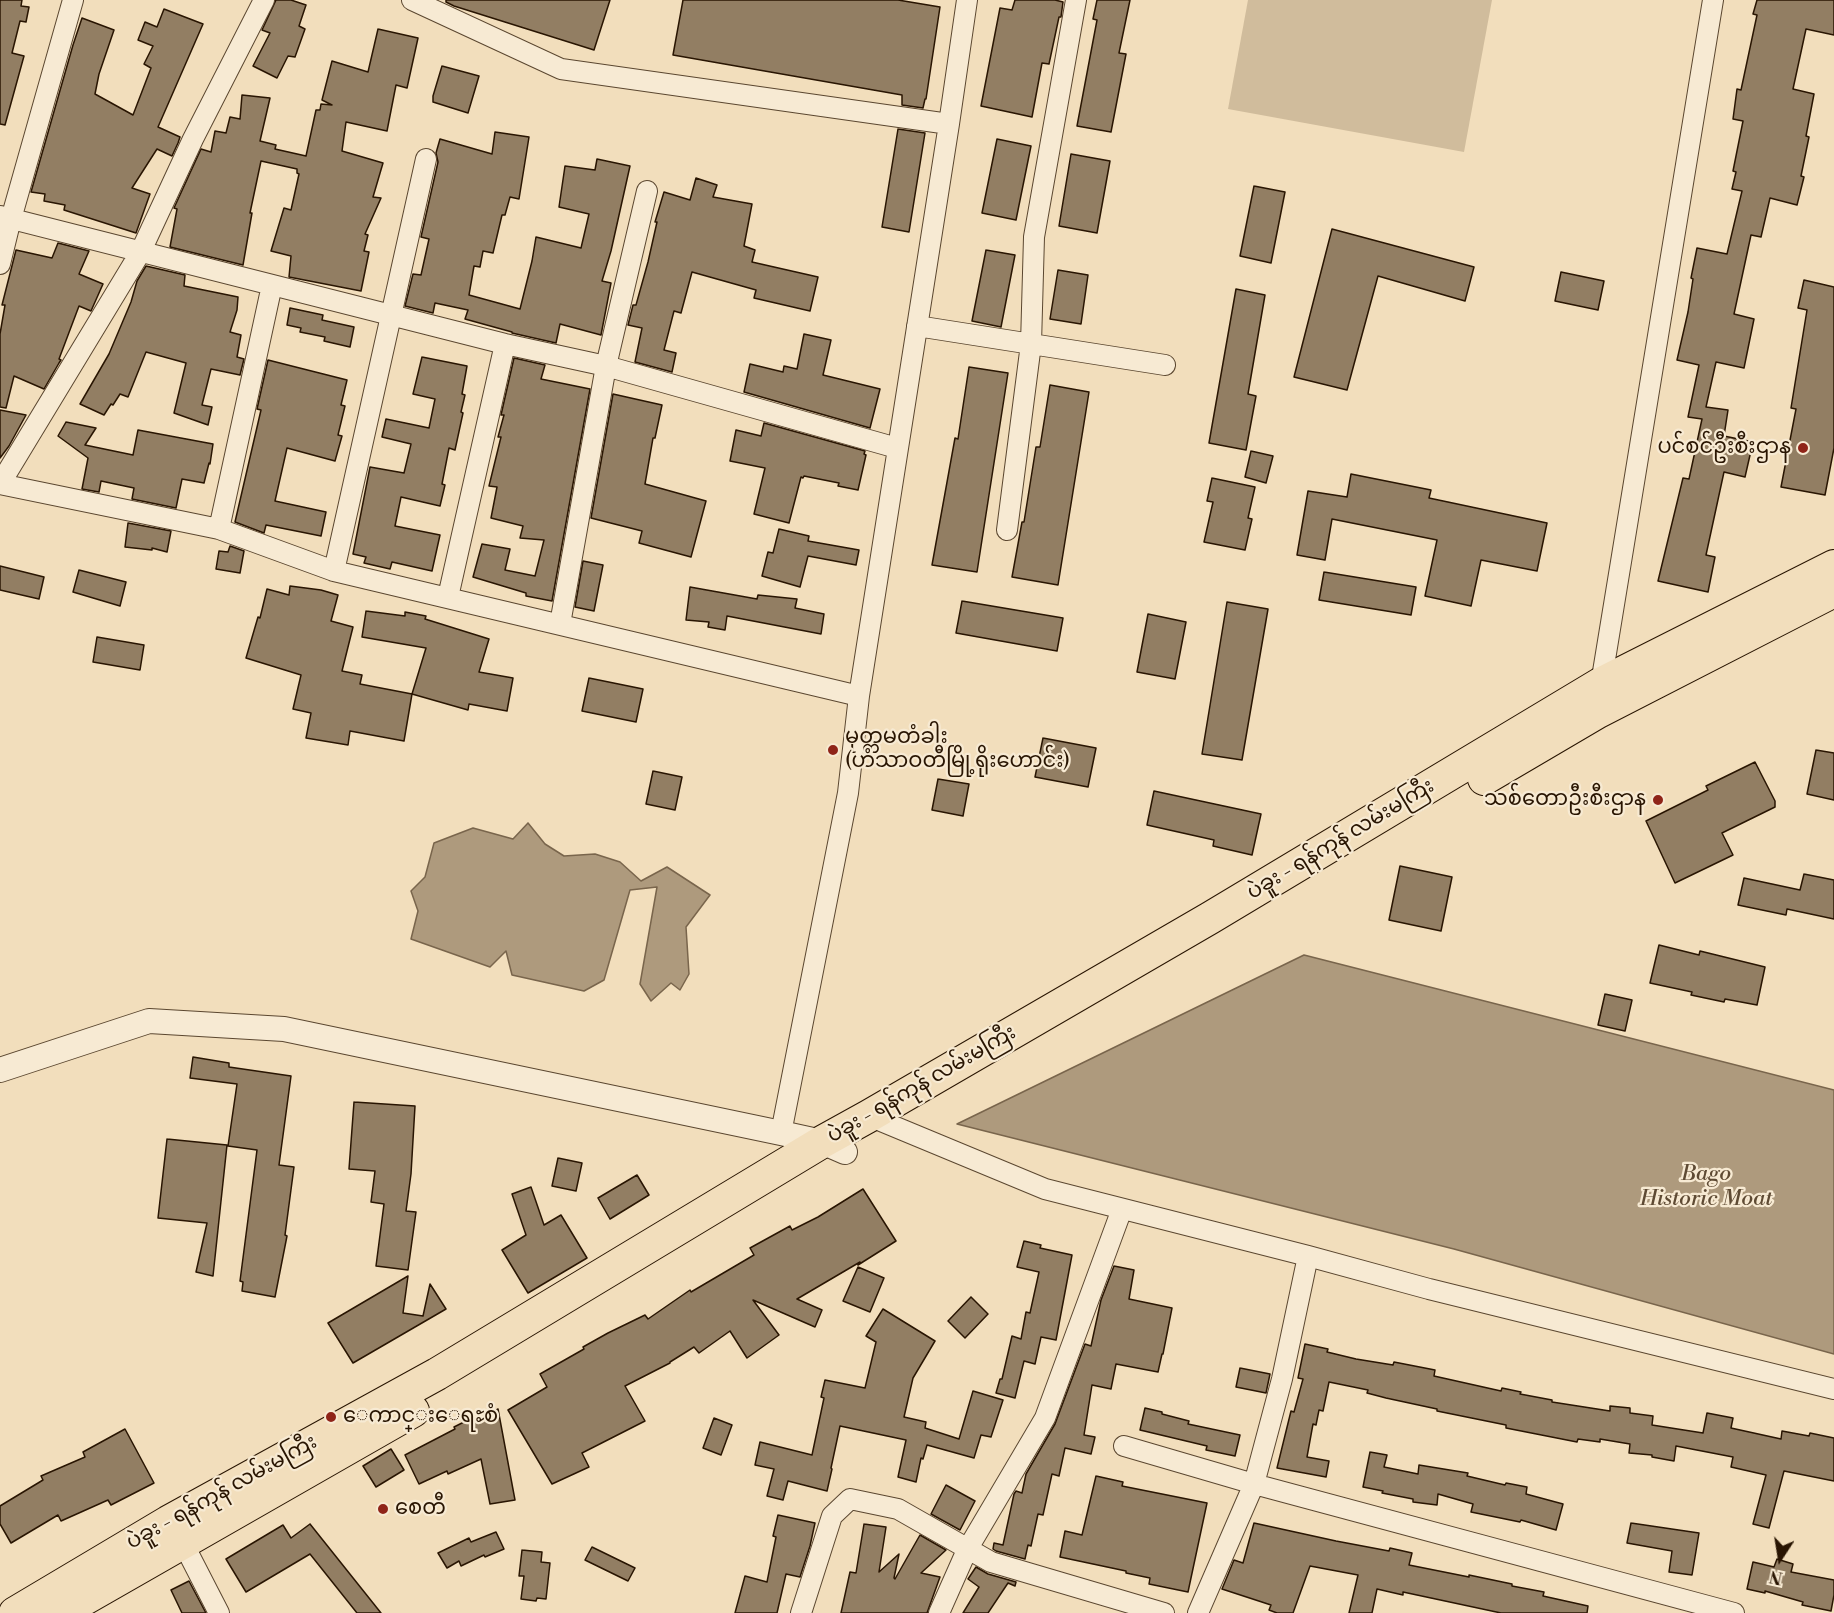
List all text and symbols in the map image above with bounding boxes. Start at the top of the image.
place label: ပင်စင်ဦးစီးဌာန [1657,435,1791,461]
marker: ပင်စင်ဦးစီးဌာန [1796,441,1810,455]
place label: မုတ္တမတံခါး (ဟံသာဝတီမြို့ရိုးဟောင်း) [845,725,1070,775]
marker: မုတ္တမတံခါး (ဟံသာဝတီမြို့ရိုးဟောင်း) [826,743,840,757]
street label: ပဲခူး - ရန်ကုန် လမ်းမကြီး [1243,774,1439,906]
place label: သစ်တောဦးစီးဌာန [1484,787,1646,813]
marker: သစ်တောဦးစီးဌာန [1651,793,1665,807]
street label: ပဲခူး - ရန်ကုန် လမ်းမကြီး [823,1021,1021,1149]
water label: Bago Historic Moat [1640,1162,1772,1214]
place label: ေကာင္းေရႊစံ [343,1404,498,1430]
marker: ေကာင္းေရႊစံ [324,1410,338,1424]
street label: ပဲခူး - ရန်ကုန် လမ်းမကြီး [122,1430,322,1556]
place label: စေတီ [395,1496,446,1522]
marker: စေတီ [376,1502,390,1516]
north arrow [1750,1529,1810,1589]
text: N [1768,1566,1785,1588]

